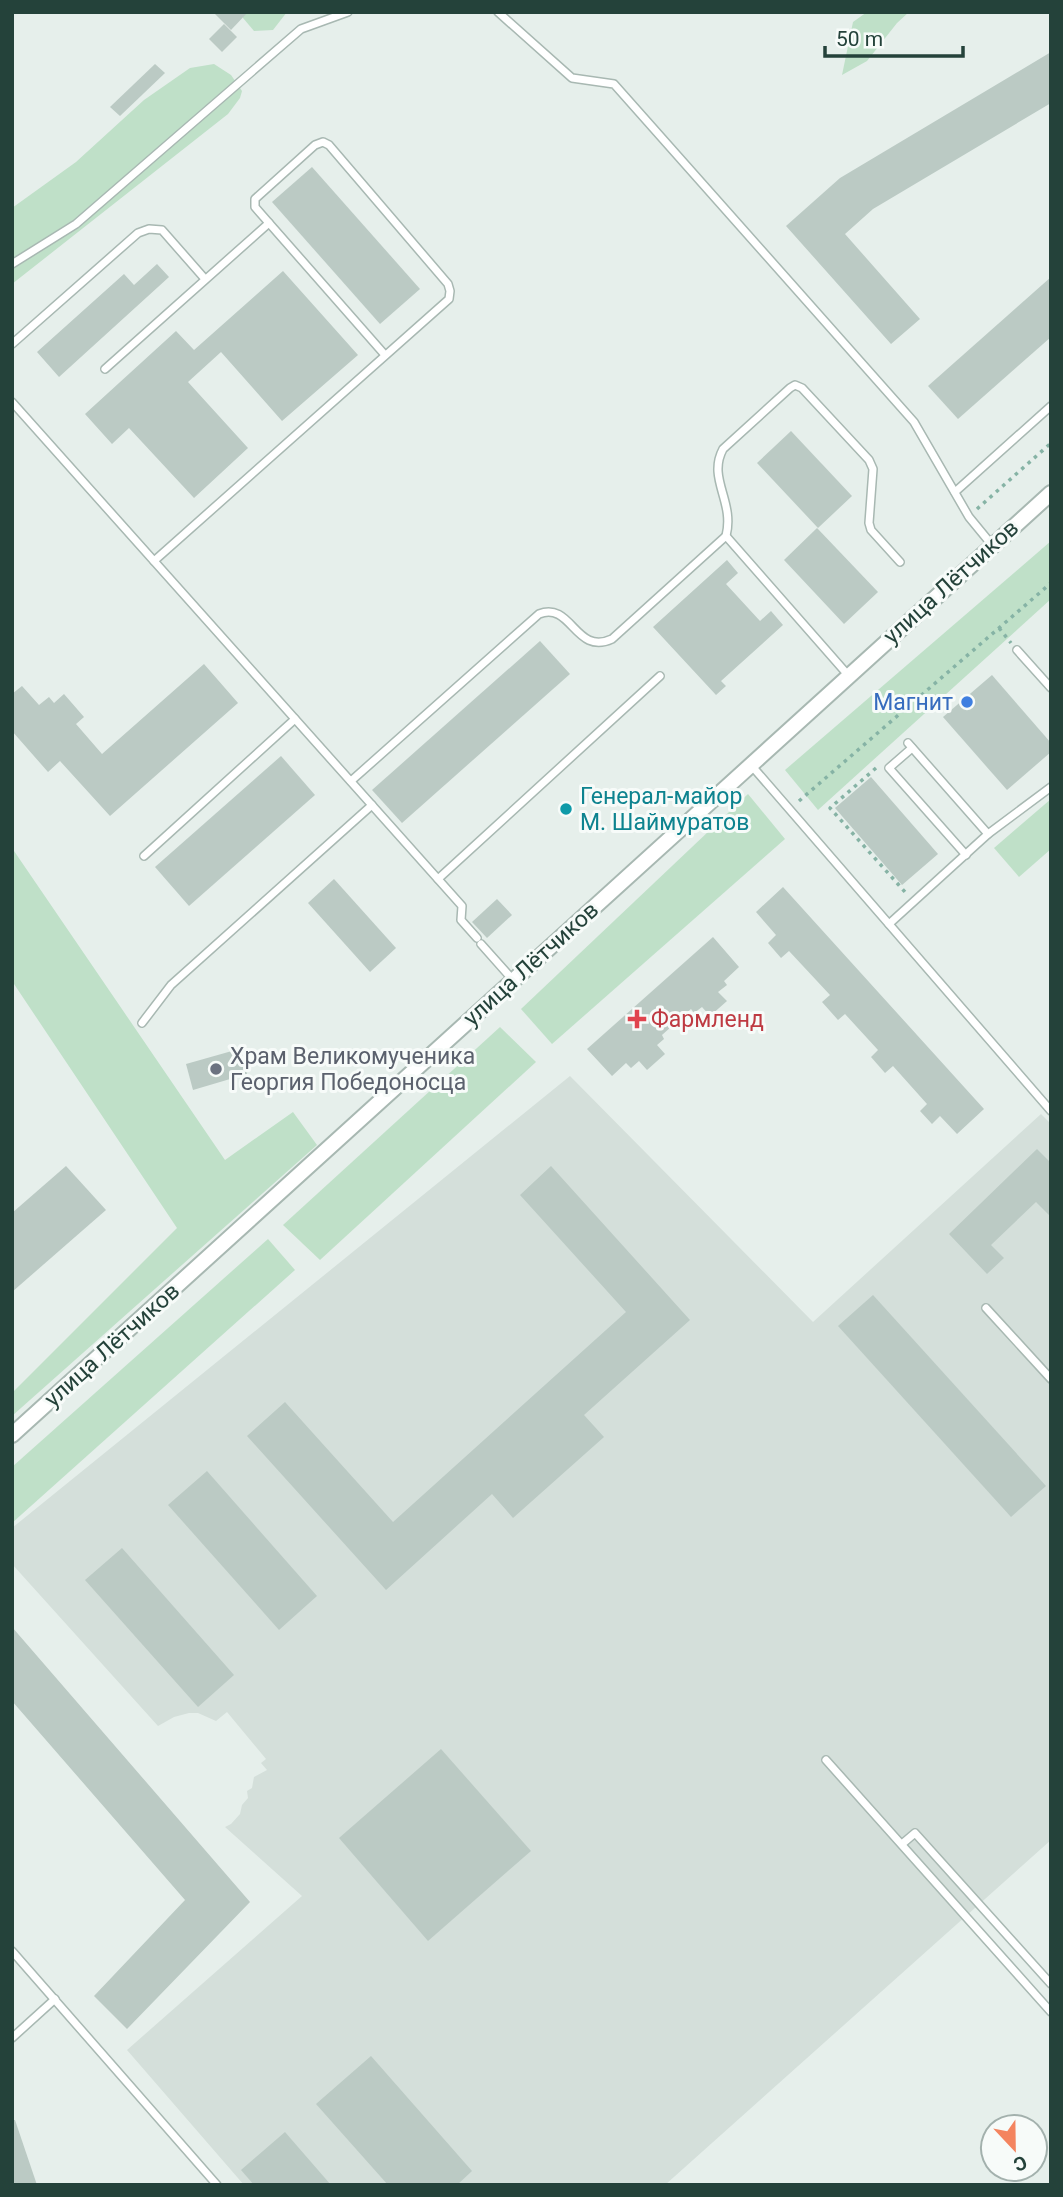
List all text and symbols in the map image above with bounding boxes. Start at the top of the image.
scale bar [825,14,963,58]
text: 50 m [836,27,883,51]
street label: улица Лётчиков [878,514,1024,650]
place label: Магнит [873,689,953,716]
marker: Магнит [959,694,975,710]
place label: Генерал-майор М. Шаймуратов [580,783,749,836]
marker: Генерал-майор М. Шаймуратов [558,801,574,817]
street label: улица Лётчиков [458,896,604,1032]
place label: Фармленд [651,1006,764,1033]
marker: Фармленд [629,1011,645,1027]
place label: Храм Великомученика Георгия Победоносца [230,1043,475,1096]
marker: Храм Великомученика Георгия Победоносца [208,1061,224,1077]
street label: улица Лётчиков [39,1277,185,1413]
north arrow [979,2113,1049,2183]
text: С [1010,2150,1030,2176]

